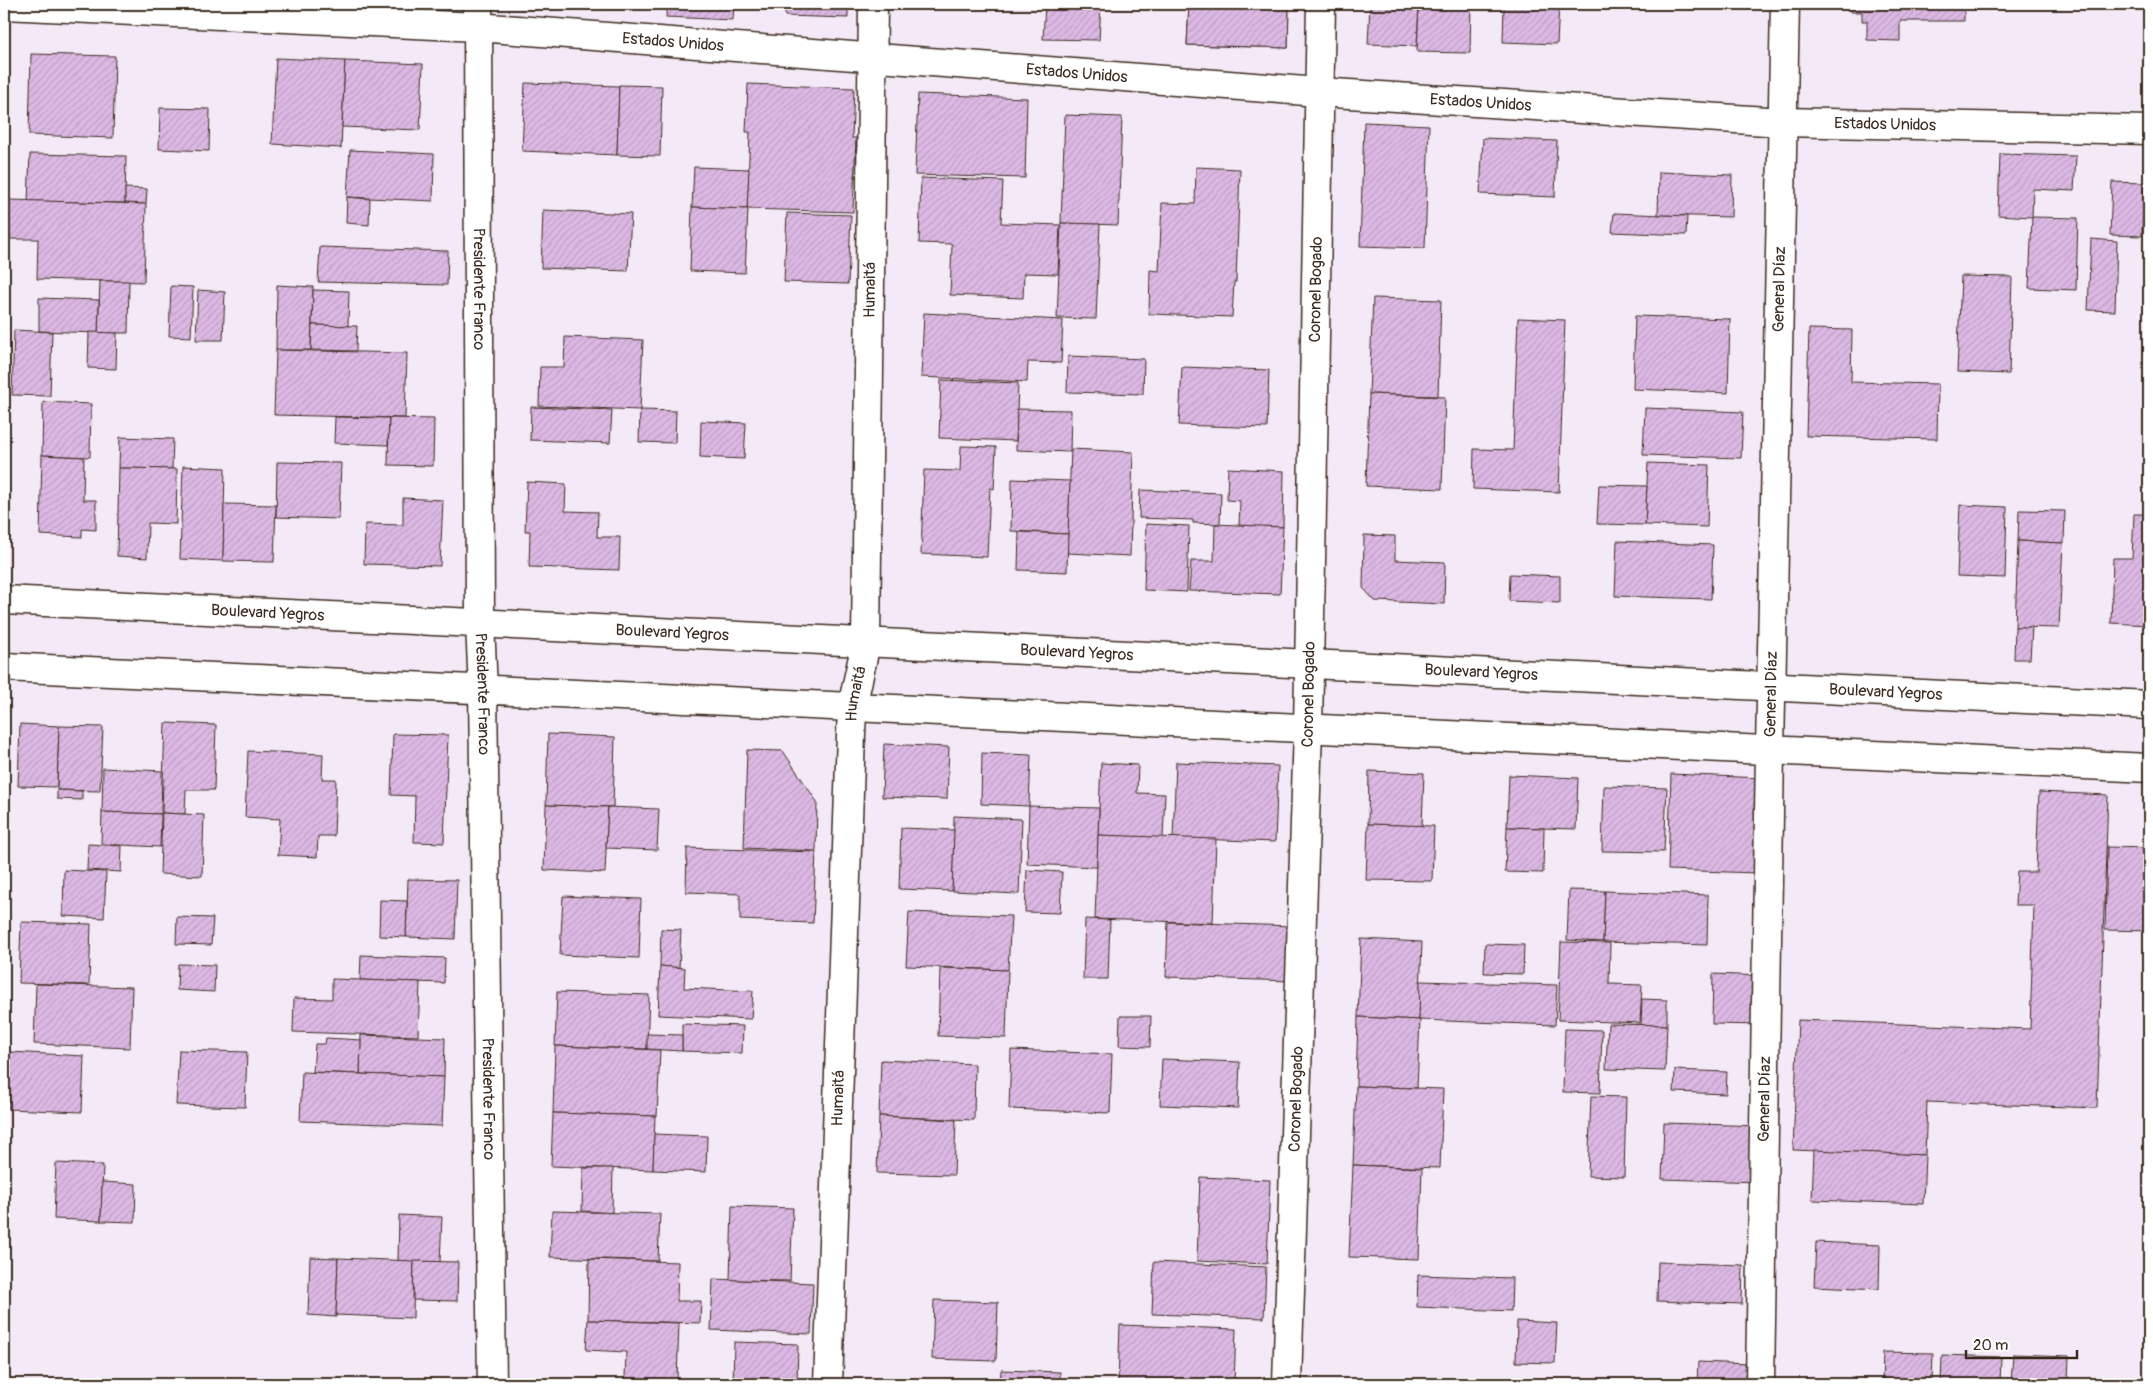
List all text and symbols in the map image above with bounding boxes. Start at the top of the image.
street label: Estados Unidos [621,28,725,56]
street label: Estados Unidos [1025,59,1128,87]
street label: Estados Unidos [1429,89,1532,116]
street label: Estados Unidos [1834,113,1936,135]
street label: Presidente Franco [469,228,489,351]
street label: Coronel Bogado [1305,236,1327,343]
street label: General Díaz [1768,246,1790,332]
street label: Humaitá [860,262,880,318]
street label: Boulevard Yegros [211,600,325,626]
street label: Boulevard Yegros [615,620,729,645]
street label: Presidente Franco [470,632,494,756]
street label: Boulevard Yegros [1020,640,1134,665]
street label: Coronel Bogado [1297,641,1320,748]
street label: General Díaz [1760,651,1782,737]
street label: Boulevard Yegros [1424,660,1538,685]
street label: Humaitá [841,664,871,722]
street label: Boulevard Yegros [1829,679,1943,705]
street label: Presidente Franco [478,1038,499,1161]
street label: Coronel Bogado [1284,1046,1308,1152]
street label: General Díaz [1754,1056,1775,1142]
street label: Humaitá [827,1070,849,1127]
scale bar [1966,1328,2077,1360]
text: 20 m [1973,1336,2008,1355]

